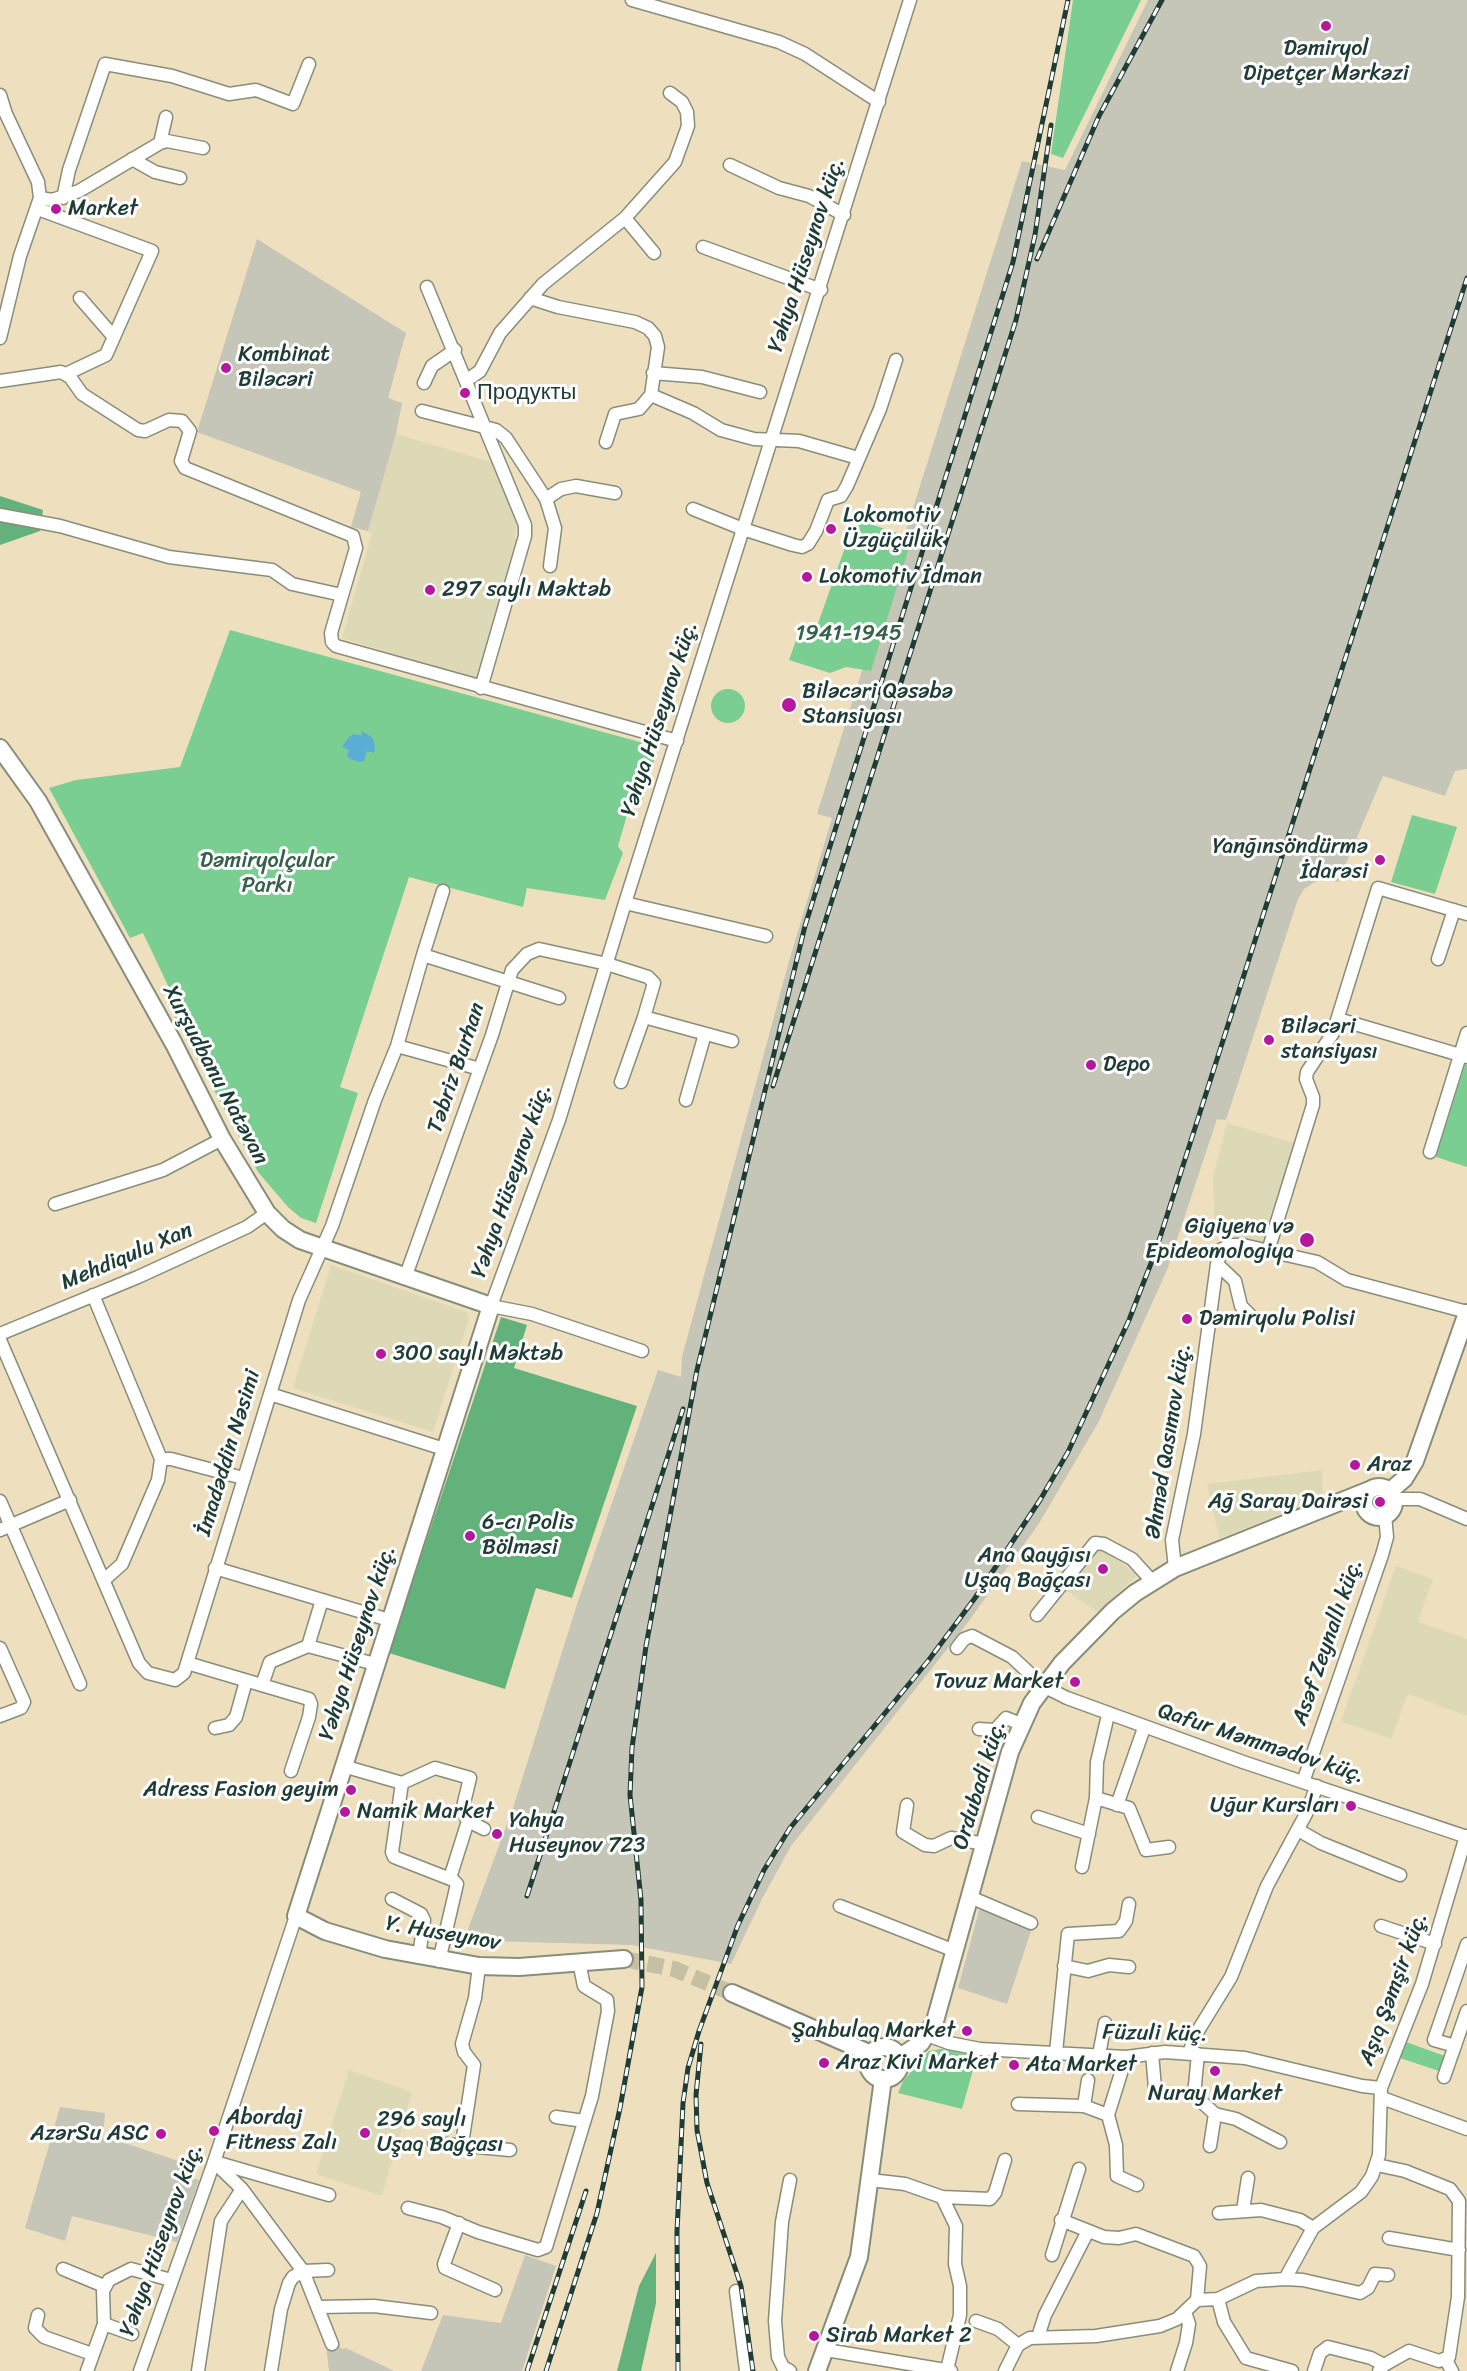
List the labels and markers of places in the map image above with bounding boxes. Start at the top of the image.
marker: Dəmiryol Dipetçer Mərkəzi [1319,19,1333,33]
place label: Dəmiryol Dipetçer Mərkəzi [1243,36,1409,88]
place label: Market [68,196,138,222]
marker: Market [49,202,63,216]
place label: Kombinat Biləcəri [238,342,330,394]
marker: Kombinat Biləcəri [219,361,233,375]
place label: Продукты [477,380,576,406]
marker: Продукты [458,386,472,400]
place label: Lokomotiv Üzgüçülük [843,503,943,554]
marker: Lokomotiv Üzgüçülük [824,522,838,536]
place label: Lokomotiv İdman [819,564,982,590]
marker: Lokomotiv İdman [800,570,814,584]
place label: 297 saylı Məktəb [442,577,611,603]
marker: 297 saylı Məktəb [423,583,437,597]
place label: Biləcəri Qəsəbə Stansiyası [802,679,953,730]
marker: Biləcəri Qəsəbə Stansiyası [780,696,798,714]
place label: Yanğınsöndürmə İdarəsi [1212,834,1368,885]
marker: Yanğınsöndürmə İdarəsi [1373,853,1387,867]
place label: Biləcəri stansiyası [1281,1014,1377,1066]
marker: Biləcəri stansiyası [1262,1033,1276,1047]
place label: Depo [1103,1052,1150,1078]
marker: Depo [1084,1058,1098,1072]
place label: Gigiyena və Epideomologiya [1145,1214,1294,1266]
marker: Gigiyena və Epideomologiya [1298,1231,1316,1249]
place label: Dəmiryolu Polisi [1199,1306,1355,1332]
marker: Dəmiryolu Polisi [1180,1312,1194,1326]
place label: 300 saylı Məktəb [393,1341,563,1367]
marker: 300 saylı Məktəb [374,1347,388,1361]
place label: Araz [1367,1452,1412,1478]
marker: Araz [1348,1458,1362,1472]
place label: Ağ Saray Dairəsi [1208,1489,1368,1515]
marker: Ağ Saray Dairəsi [1373,1495,1387,1509]
place label: 6-cı Polis Bölməsi [482,1510,574,1562]
marker: 6-cı Polis Bölməsi [463,1529,477,1543]
place label: Ana Qayğısı Uşaq Bağçası [965,1543,1091,1594]
marker: Ana Qayğısı Uşaq Bağçası [1096,1562,1110,1576]
place label: Tovuz Market [934,1669,1063,1695]
marker: Tovuz Market [1068,1675,1082,1689]
place label: Adress Fasion geyim [143,1777,339,1803]
marker: Adress Fasion geyim [344,1783,358,1797]
place label: Uğur Kursları [1210,1793,1339,1819]
place label: Namik Market [357,1799,494,1825]
marker: Uğur Kursları [1344,1799,1358,1813]
marker: Namik Market [338,1805,352,1819]
place label: Yahya Huseynov 723 [509,1808,645,1860]
marker: Yahya Huseynov 723 [490,1827,504,1841]
place label: Şahbulaq Market [791,2018,955,2044]
marker: Şahbulaq Market [960,2024,974,2038]
place label: Araz Kivi Market [836,2050,998,2076]
place label: Ata Market [1026,2052,1137,2078]
marker: Araz Kivi Market [817,2056,831,2070]
marker: Ata Market [1007,2058,1021,2072]
marker: Nuray Market [1208,2064,1222,2078]
place label: Nuray Market [1148,2081,1282,2107]
place label: Abordaj Fitness Zalı [226,2105,337,2156]
place label: 296 saylı Uşaq Bağçası [377,2107,503,2158]
place label: AzərSu ASC [30,2121,149,2147]
marker: Abordaj Fitness Zalı [207,2124,221,2138]
marker: 296 saylı Uşaq Bağçası [358,2126,372,2140]
marker: AzərSu ASC [154,2127,168,2141]
place label: Sirab Market 2 [826,2323,972,2349]
marker: Sirab Market 2 [807,2329,821,2343]

